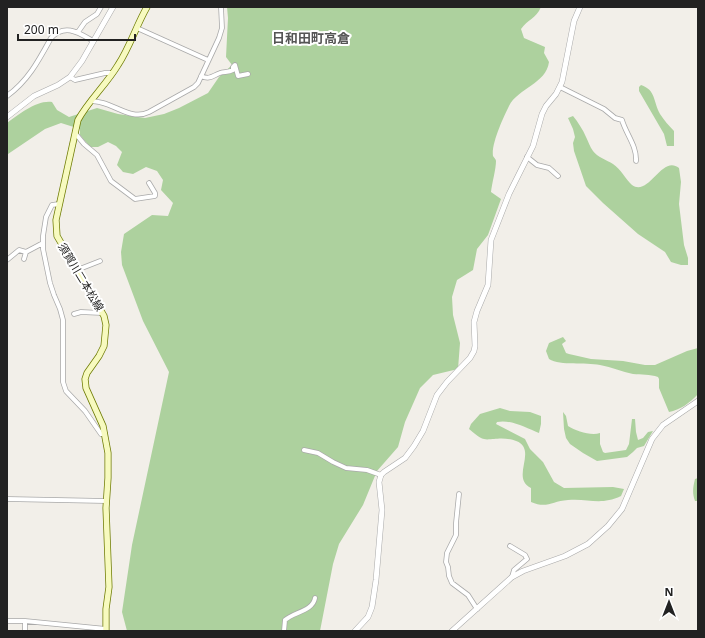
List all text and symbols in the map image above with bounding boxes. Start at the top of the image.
scale bar [18,16,135,42]
text: 200 m [24,21,59,38]
district label: 日和田町高倉 [272,29,350,47]
street label: 須賀川二本松線 [55,240,108,314]
north arrow [649,582,689,622]
text: N [665,584,673,599]

